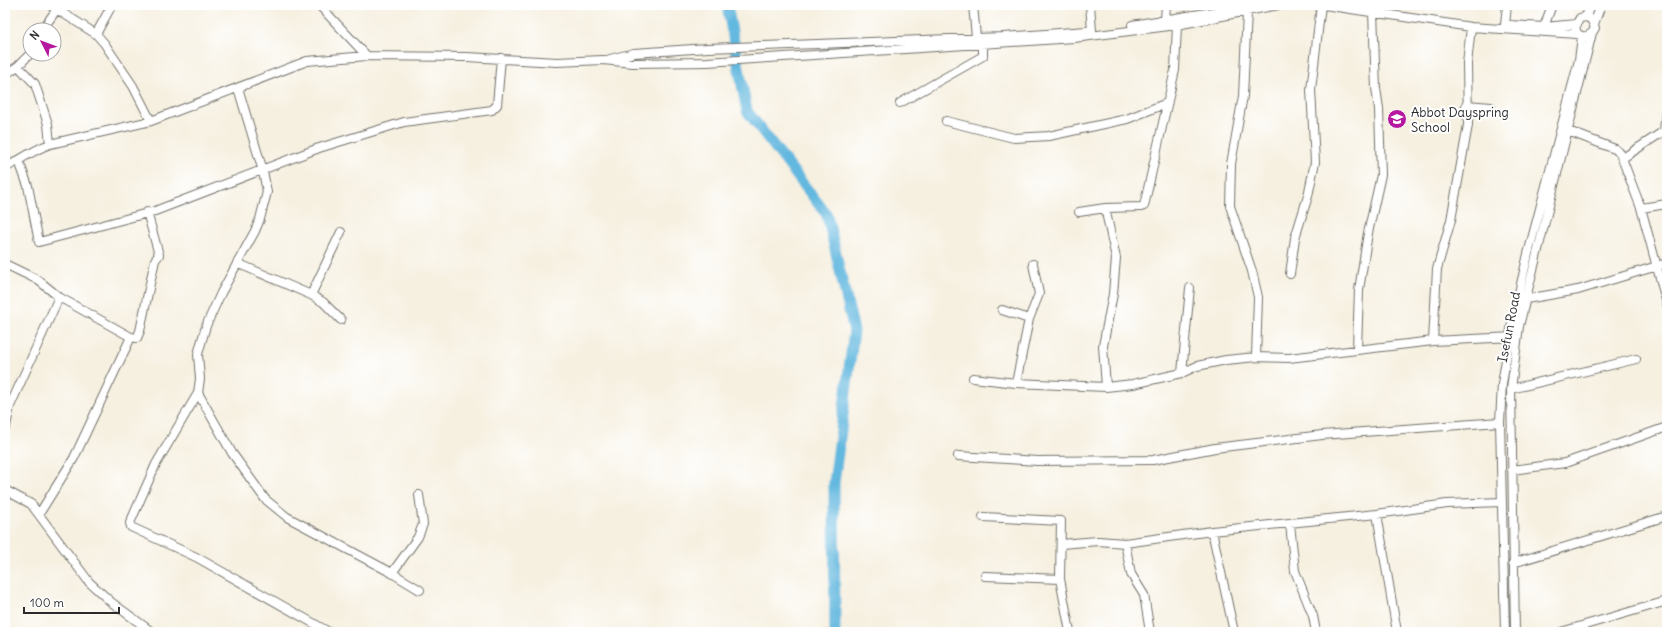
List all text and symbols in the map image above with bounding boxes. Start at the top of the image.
north arrow [22,22,62,62]
text: N [27,28,42,43]
place label: Abbot Dayspring School [1411,104,1509,136]
school or university icon: Abbot Dayspring School [1386,108,1408,130]
street label: Isefun Road [1494,290,1524,364]
scale bar [24,589,119,615]
text: 100 m [30,595,64,610]

